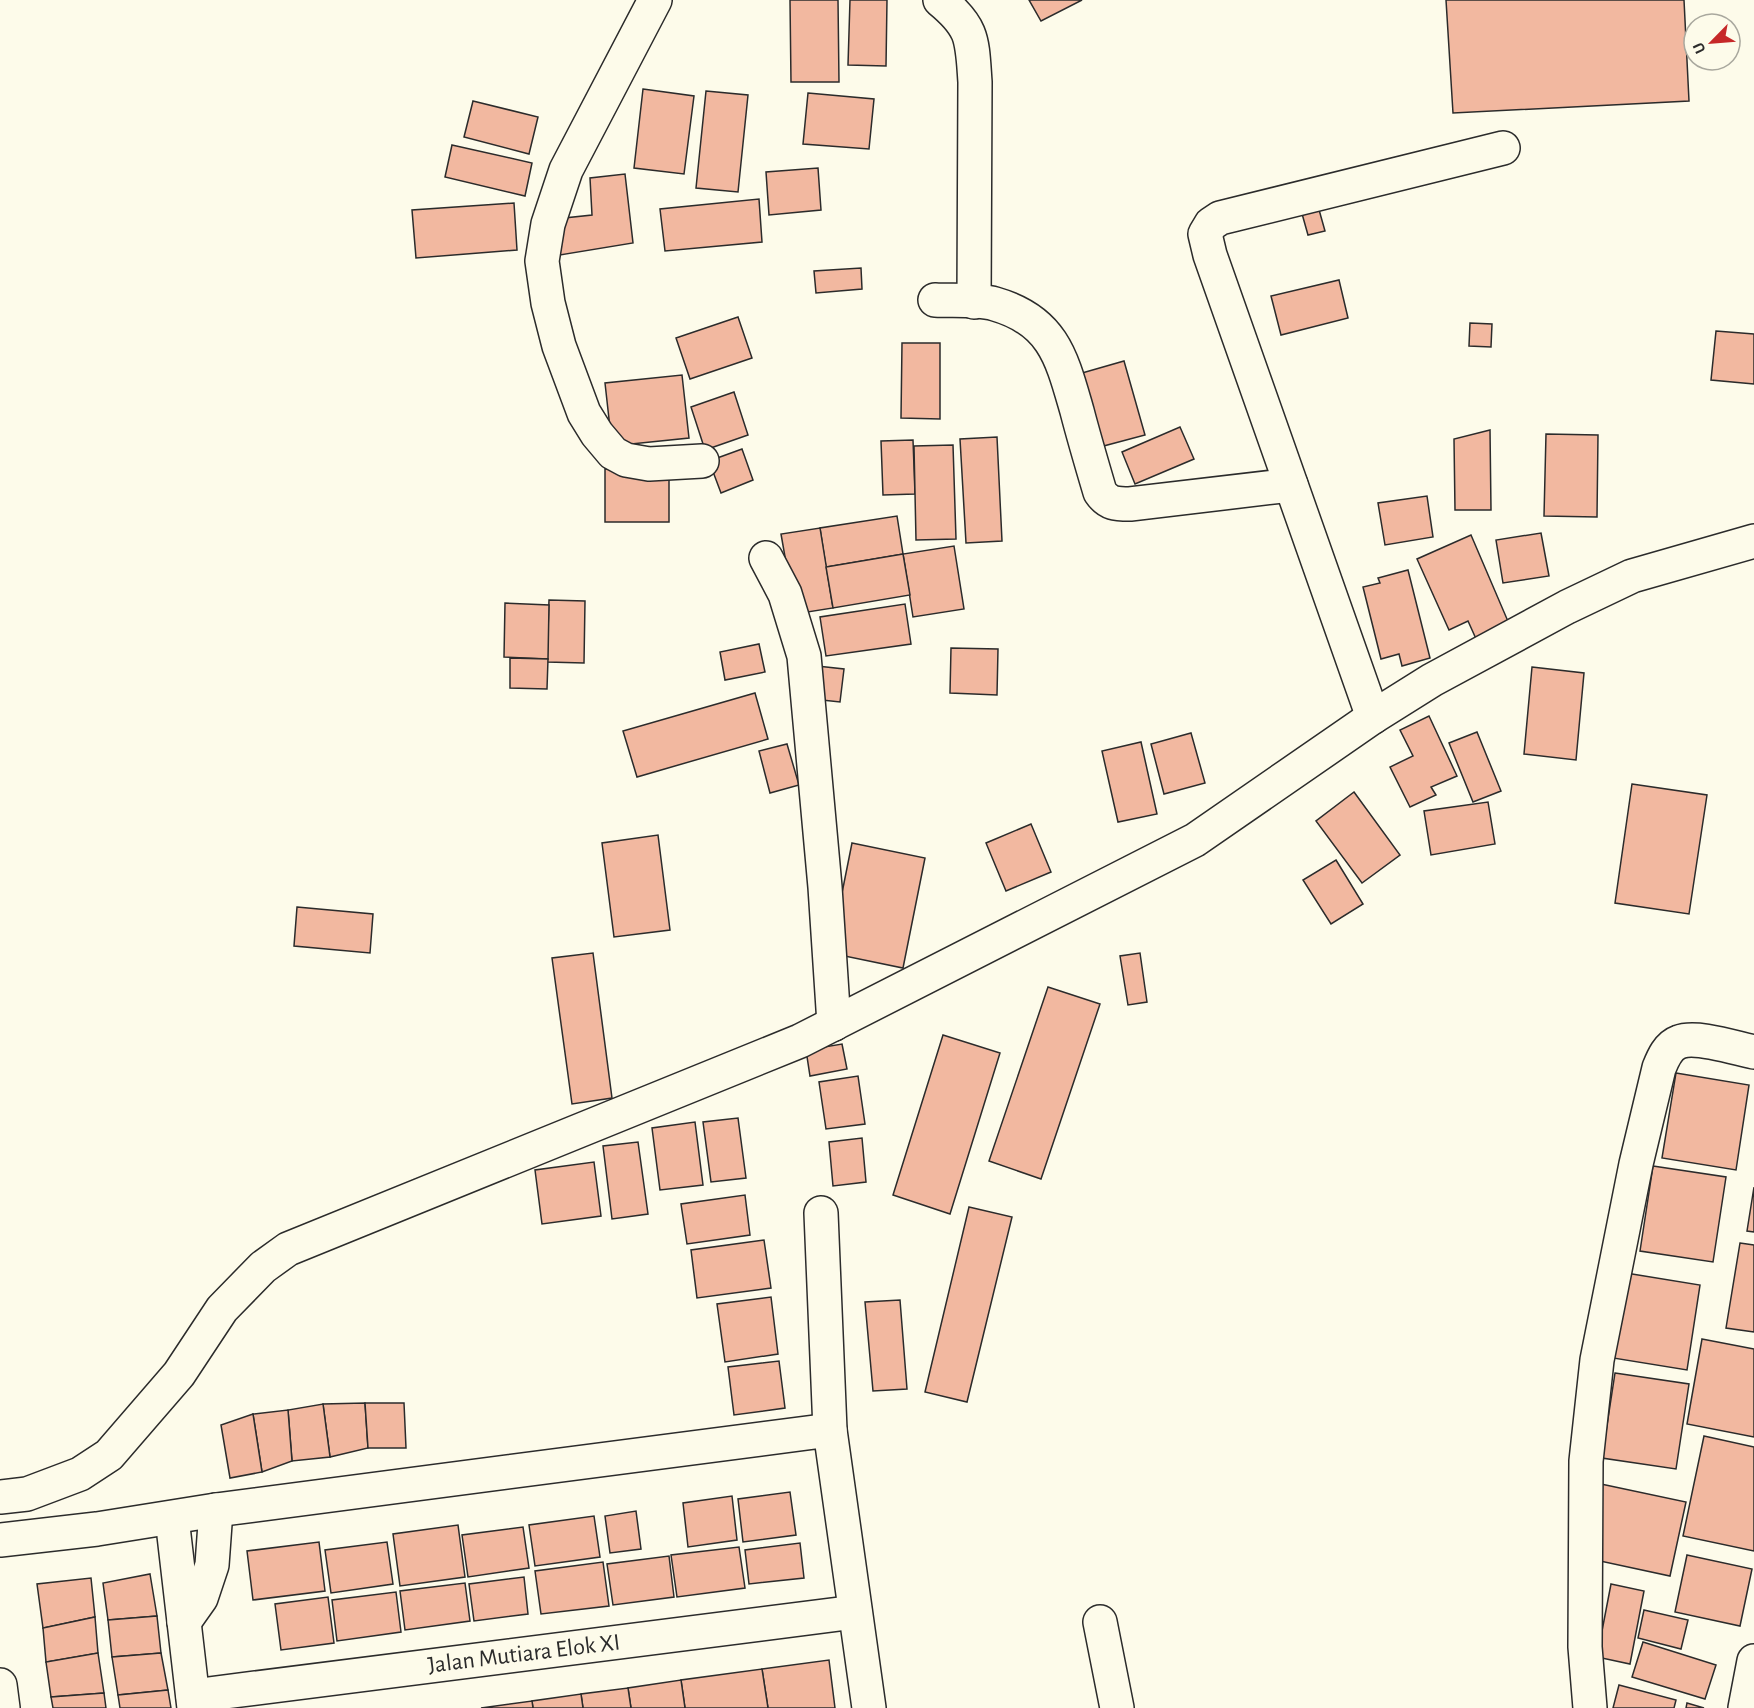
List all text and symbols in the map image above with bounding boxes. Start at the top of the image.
north arrow [1682,12,1742,72]
text: U [1690,40,1709,56]
street label: Jalan Mutiara Elok XI [426,1630,622,1678]

